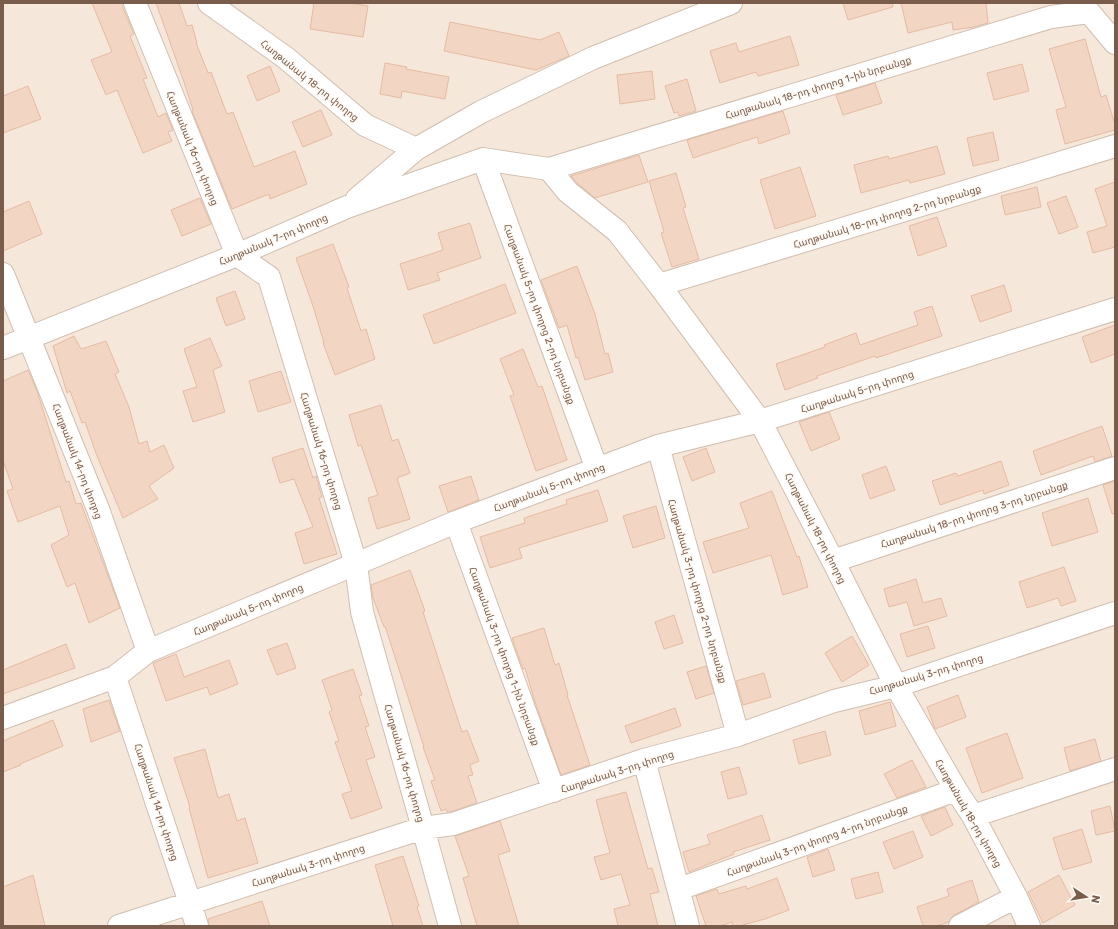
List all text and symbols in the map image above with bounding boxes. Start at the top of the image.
street label: Հաղթանակ 18-րդ փողոց [258,37,361,124]
street label: Հաղթանակ 18-րդ փողոց 1-ին նրբանցք [724,54,913,122]
street label: Հաղթանակ 16-րդ փողոց [164,89,221,207]
street label: Հաղթանակ 18-րդ փողոց 2-րդ նրբանցք [792,183,983,251]
street label: Հաղթանակ 7-րդ փողոց [217,212,330,268]
street label: Հաղթանակ 5-րդ փողոց 2-րդ նրբանցք [501,223,577,406]
street label: Հաղթանակ 5-րդ փողոց [799,368,915,416]
street label: Հաղթանակ 16-րդ փողոց [297,391,345,512]
street label: Հաղթանակ 14-րդ փողոց [49,402,105,521]
street label: Հաղթանակ 5-րդ փողոց [492,461,607,515]
street label: Հաղթանակ 18-րդ փողոց [782,471,848,586]
street label: Հաղթանակ 18-րդ փողոց 3-րդ նրբանցք [879,479,1069,551]
street label: Հաղթանակ 3-րդ փողոց 2-րդ նրբանցք [665,498,729,685]
street label: Հաղթանակ 3-րդ փողոց 1-ին նրբանցք [466,565,542,747]
street label: Հաղթանակ 5-րդ փողոց [192,581,305,639]
street label: Հաղթանակ 3-րդ փողոց [868,652,985,698]
street label: Հաղթանակ 16-րդ փողոց [381,703,427,824]
street label: Հաղթանակ 14-րդ փողոց [131,742,181,863]
street label: Հաղթանակ 3-րդ փողոց [559,748,675,796]
street label: Հաղթանակ 18-րդ փողոց [932,757,1004,870]
street label: Հաղթանակ 3-րդ փողոց 4-րդ նրբանցք [725,803,909,879]
street label: Հաղթանակ 3-րդ փողոց [250,842,366,890]
north arrow [1066,877,1106,917]
text: N [1088,894,1102,904]

